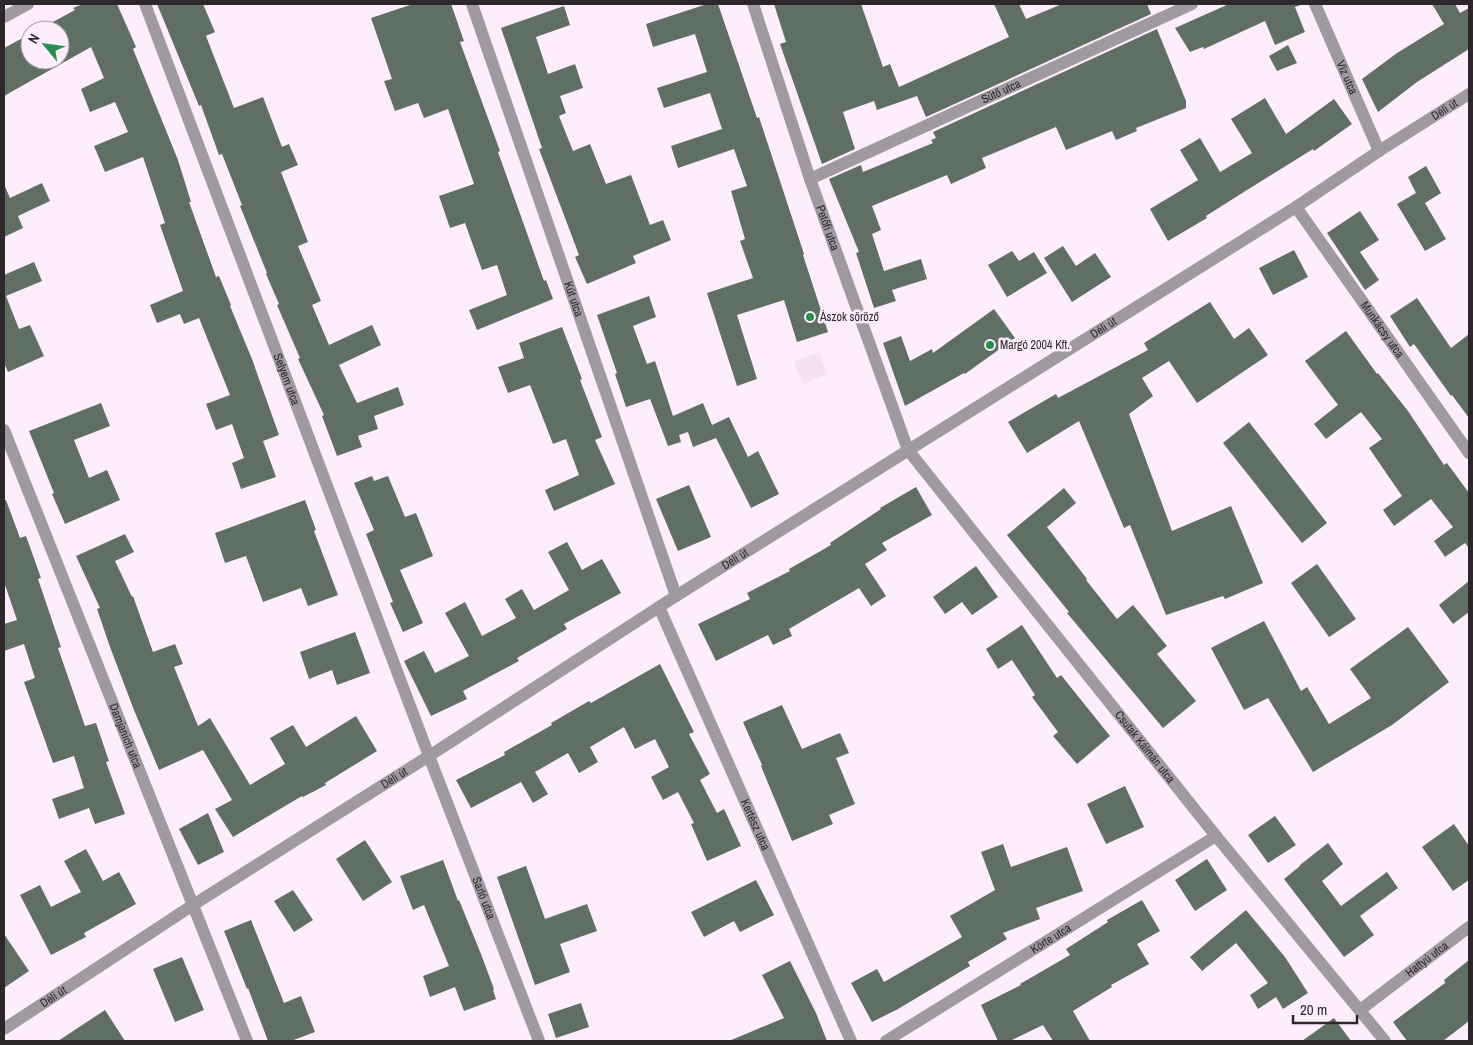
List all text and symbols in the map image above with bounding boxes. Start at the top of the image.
north arrow [20,20,70,70]
text: N [24,31,44,47]
street label: Víz utca [1333,58,1362,97]
street label: Sütő utca [979,75,1024,107]
street label: Déli út [1428,95,1461,124]
street label: Petőfi utca [812,203,843,253]
street label: Kút utca [560,279,587,319]
street label: Munkácsy utca [1357,298,1408,362]
place label: Ászok söröző [819,309,879,325]
marker: Ászok söröző [804,311,816,323]
street label: Déli út [1087,313,1120,342]
place label: Margó 2004 Kft. [1000,337,1070,353]
marker: Margó 2004 Kft. [984,339,996,351]
street label: Selyem utca [270,351,304,408]
street label: Déli út [719,545,751,573]
street label: Damjanich utca [105,701,146,771]
street label: Csutak Kálmán utca [1111,707,1179,787]
street label: Déli út [378,763,411,792]
street label: Kertész utca [737,796,774,853]
street label: Sarló utca [468,874,499,922]
street label: Körte utca [1027,920,1075,957]
street label: Hattyú utca [1402,937,1452,981]
street label: Déli út [37,982,70,1011]
scale bar [1293,992,1357,1024]
text: 20 m [1300,999,1327,1020]

